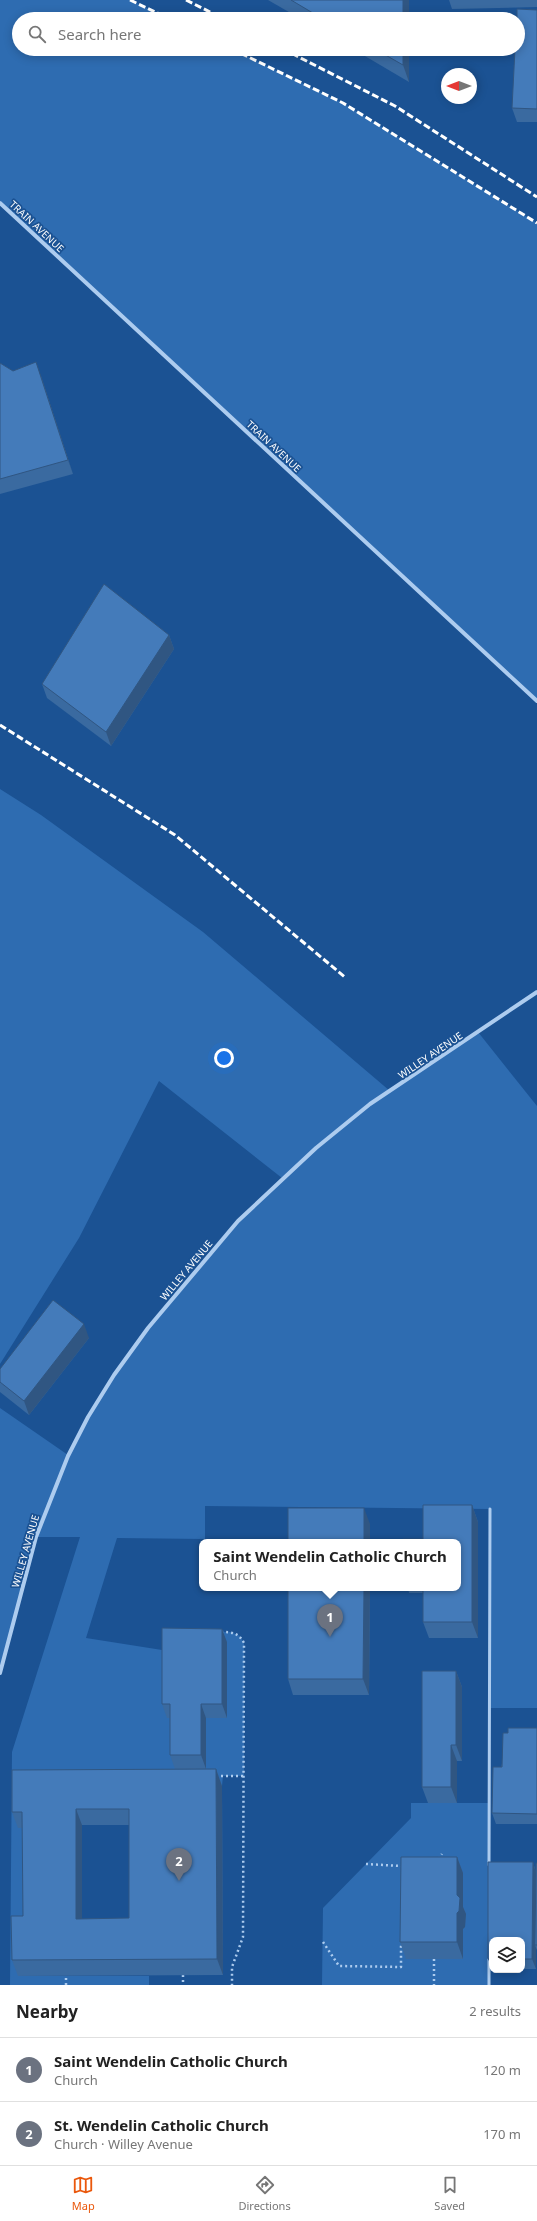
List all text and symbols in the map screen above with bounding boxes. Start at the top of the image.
search box [12,12,525,56]
icon: search [26,23,48,45]
text: Search here [58,24,141,44]
north arrow [441,68,477,104]
street label: TRAIN AVENUE [7,197,67,255]
street label: TRAIN AVENUE [244,417,304,475]
street label: WILLEY AVENUE [395,1028,465,1082]
your location [214,1048,234,1068]
street label: WILLEY AVENUE [157,1237,215,1303]
street label: WILLEY AVENUE [8,1513,42,1589]
popup [199,1539,461,1591]
text: Saint Wendelin Catholic Church [213,1546,447,1566]
text: Church [213,1566,257,1584]
pin: 1 [317,1604,343,1637]
pin: 2 [166,1848,192,1881]
map controls [489,1937,525,1973]
button: layers [489,1937,525,1973]
text: Nearby [16,2000,78,2023]
text: 2 results [469,2002,521,2020]
text: Saint Wendelin Catholic Church [54,2051,288,2071]
text: 1 [25,2061,33,2079]
text: 120 m [483,2061,521,2079]
text: Church [54,2071,98,2089]
text: St. Wendelin Catholic Church [54,2115,269,2135]
text: 2 [25,2125,33,2143]
text: 170 m [483,2125,521,2143]
text: Church · Willey Avenue [54,2135,193,2153]
tab: Map [72,2174,95,2213]
tab: Directions [238,2174,291,2213]
tab: Saved [434,2174,465,2213]

